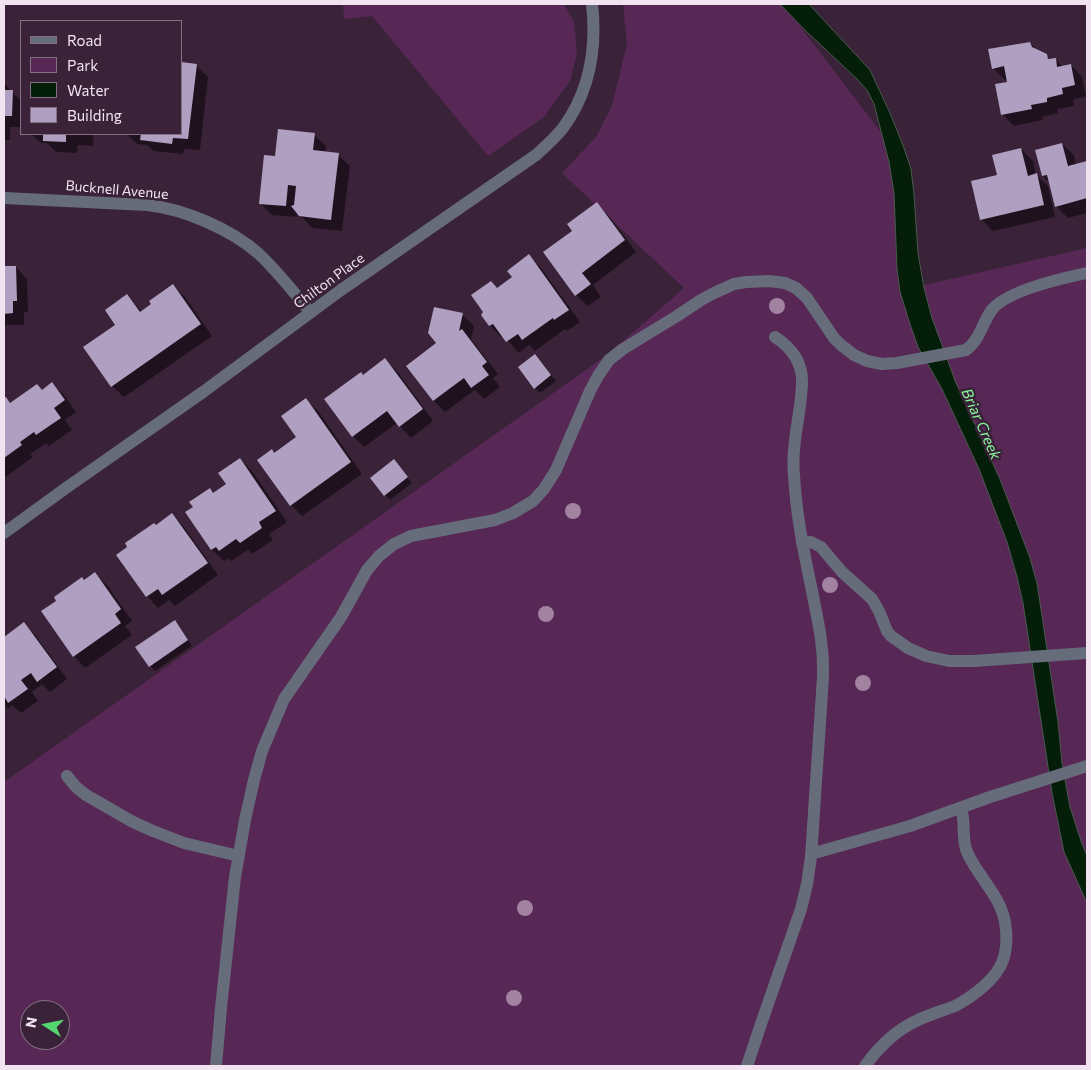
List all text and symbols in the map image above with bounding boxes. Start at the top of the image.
legend [20,20,182,135]
text: Road [67,31,102,49]
text: Park [67,56,98,74]
text: Water [67,81,109,99]
text: Building [67,106,122,124]
street label: Bucknell Avenue [65,177,169,203]
street label: Chilton Place [290,250,368,312]
water label: Briar Creek [957,386,1005,462]
north arrow [20,1000,70,1050]
text: N [21,1015,40,1029]

